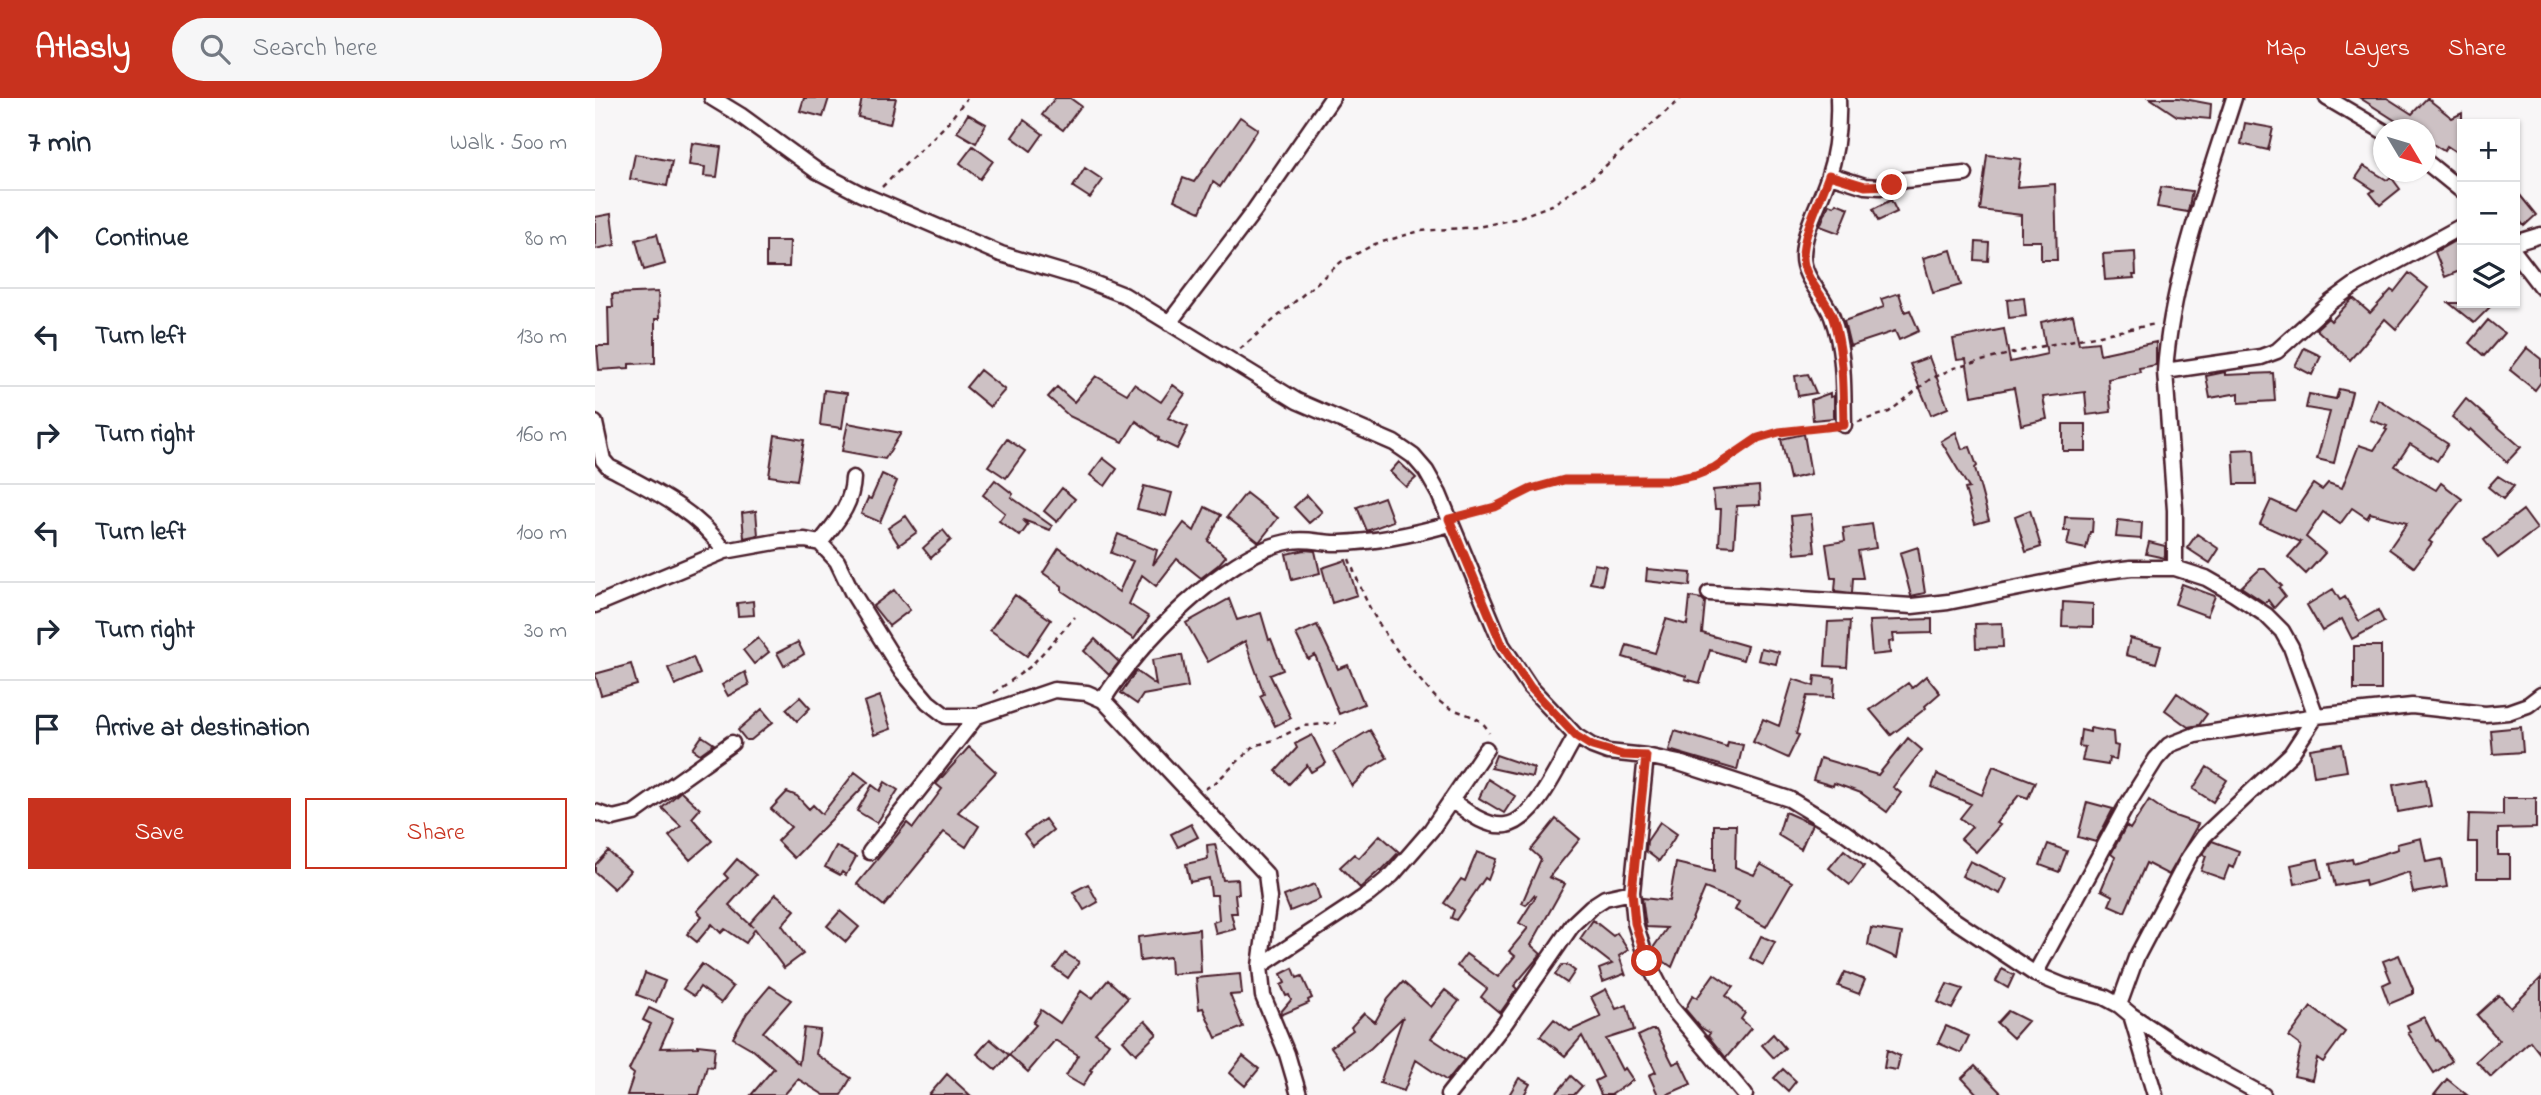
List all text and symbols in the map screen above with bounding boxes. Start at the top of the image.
search box [172,18,662,81]
text: Atlasly [35,25,130,73]
icon: search [196,30,234,68]
text: Search here [252,30,377,68]
text: Map [2266,32,2306,67]
text: Layers [2344,32,2410,67]
text: Share [2448,32,2506,67]
north arrow [2373,119,2436,182]
map controls [2457,119,2520,308]
button: + [2457,119,2520,182]
text: 7 min [28,122,91,166]
text: Walk · 500 m [450,127,567,160]
route end [1876,169,1907,200]
button: − [2457,182,2520,245]
icon: ahead [28,220,66,258]
text: Continue [95,220,188,258]
text: 80 m [525,223,567,256]
button: layers [2457,245,2520,308]
icon: left [28,318,66,356]
text: Turn left [95,318,186,356]
text: 130 m [517,321,567,354]
icon: right [28,416,66,454]
text: Turn right [95,416,195,454]
text: 160 m [516,419,567,452]
icon: left [28,514,66,552]
text: Turn left [95,514,186,552]
text: 100 m [516,517,567,550]
icon: right [28,612,66,650]
text: Turn right [95,612,195,650]
text: 30 m [524,615,567,648]
icon: arrive [28,710,66,748]
text: Arrive at destination [95,710,310,748]
button: Save [28,798,291,869]
button: Share [305,798,567,869]
route start [1631,945,1662,976]

